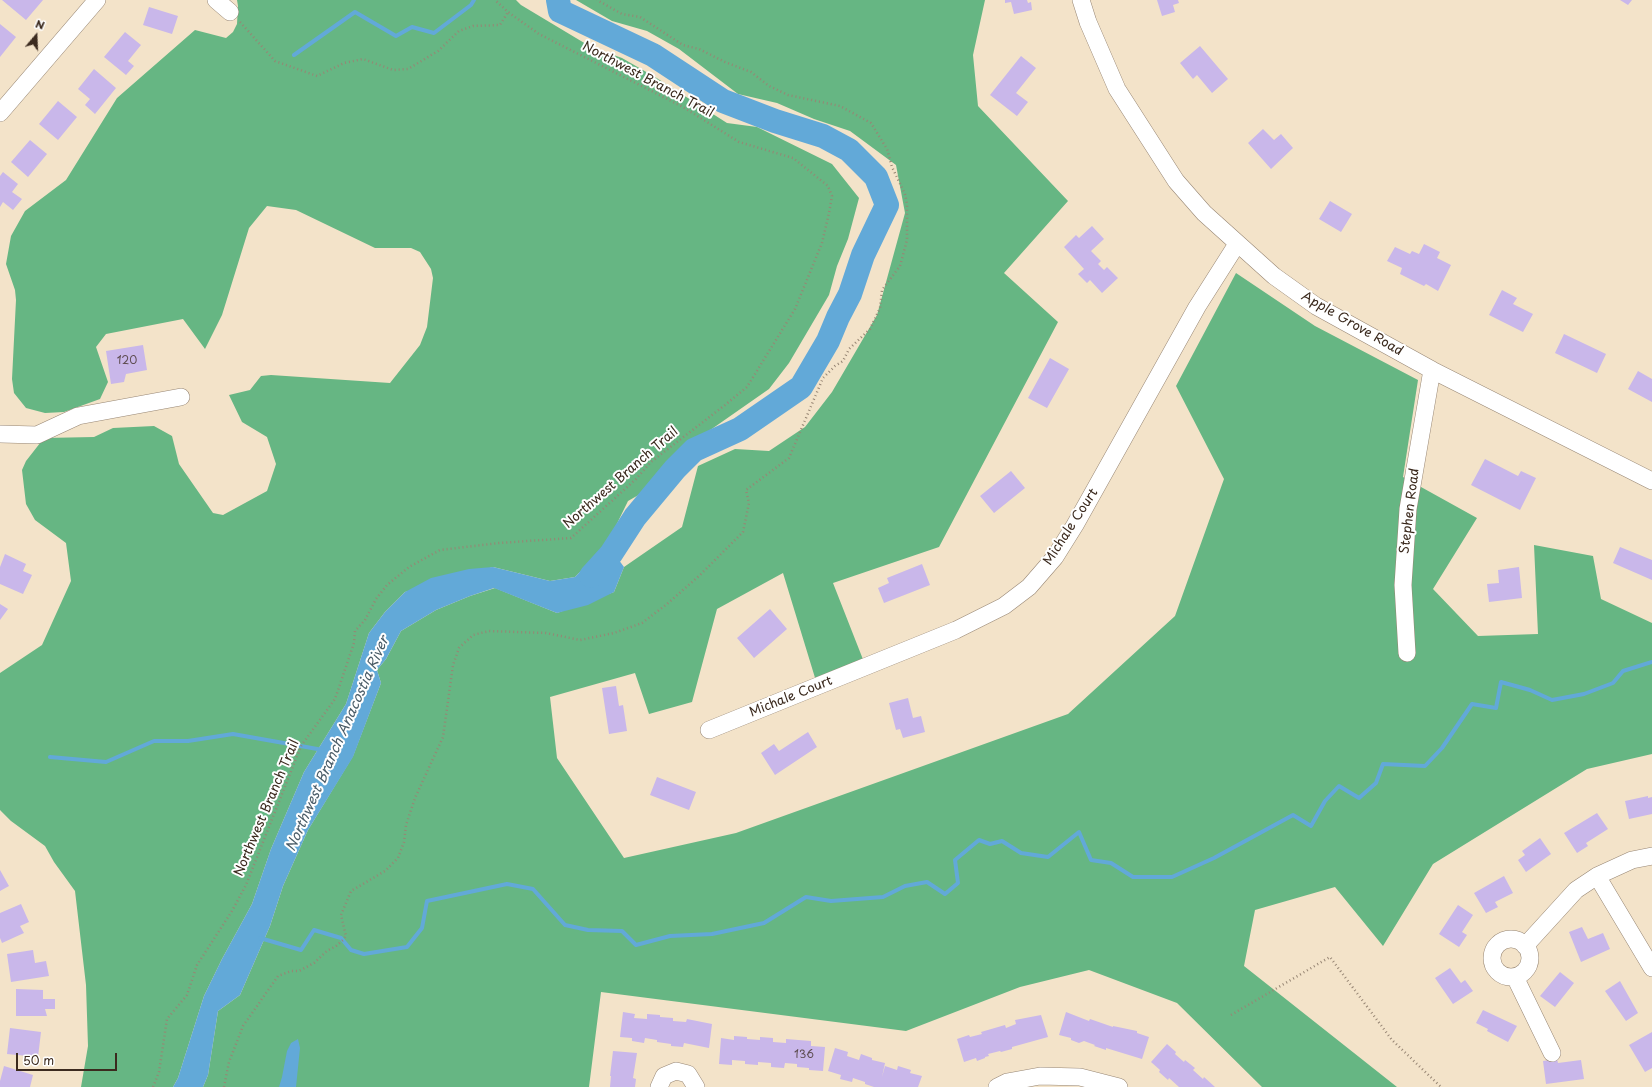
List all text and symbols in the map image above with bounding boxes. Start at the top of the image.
text: N [33,15,47,34]
north arrow [16,16,56,56]
street label: Northwest Branch Trail [580,39,716,121]
street label: Apple Grove Road [1298,289,1406,359]
house number: 120 [117,354,137,368]
street label: Northwest Branch Trail [561,424,681,532]
street label: Stephen Road [1397,467,1423,555]
street label: Michale Court [1040,486,1102,568]
water label: Northwest Branch Anacostia River [283,634,393,854]
street label: Michale Court [747,673,835,721]
street label: Northwest Branch Trail [231,737,303,879]
scale bar [18,1045,119,1071]
house number: 136 [794,1048,814,1062]
text: 50 m [23,1051,54,1069]

